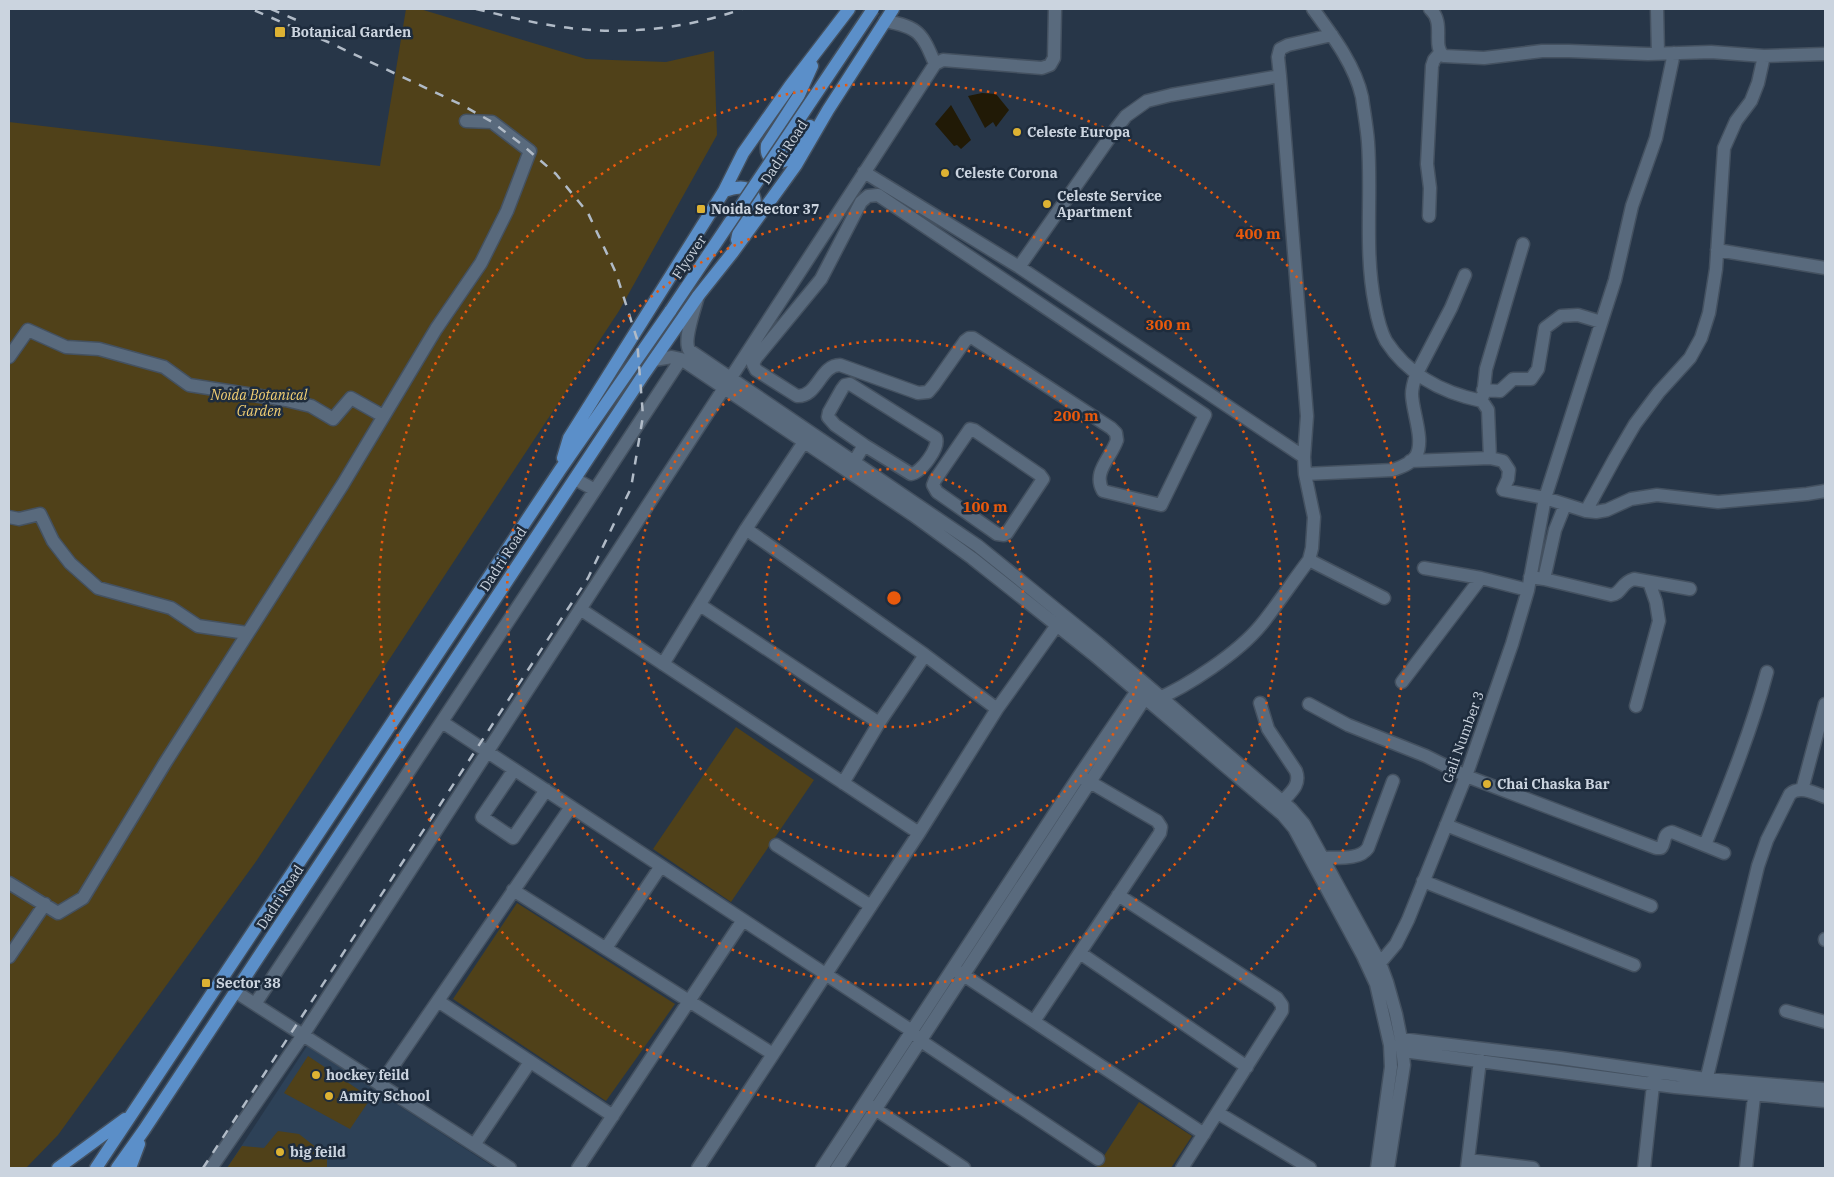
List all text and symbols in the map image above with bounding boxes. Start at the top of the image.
place label: Botanical Garden [291,23,411,41]
marker: Botanical Garden [273,25,287,39]
street label: Dadri Road [756,116,812,188]
place label: Celeste Europa [1027,123,1130,141]
marker: Celeste Europa [1011,126,1023,138]
place label: Celeste Corona [955,164,1058,182]
marker: Celeste Corona [939,167,951,179]
place label: Celeste Service Apartment [1057,187,1162,221]
marker: Celeste Service Apartment [1041,198,1053,210]
place label: Noida Sector 37 [711,200,819,218]
marker: Noida Sector 37 [695,203,707,215]
text: 400 m [1235,224,1281,243]
street label: Flyover [668,231,711,282]
text: 300 m [1145,315,1191,334]
park label: Noida Botanical Garden [210,386,309,420]
text: 200 m [1053,406,1099,425]
text: 100 m [962,497,1008,516]
street label: Dadri Road [475,523,531,595]
centre of rings [885,589,903,607]
street label: Gali Number 3 [1438,689,1488,785]
place label: Chai Chaska Bar [1497,775,1610,793]
marker: Chai Chaska Bar [1481,778,1493,790]
street label: Dadri Road [252,861,308,933]
place label: Sector 38 [216,974,281,992]
marker: Sector 38 [200,977,212,989]
place label: hockey feild [326,1066,410,1084]
marker: hockey feild [310,1069,322,1081]
place label: Amity School [339,1087,430,1105]
marker: Amity School [323,1090,335,1102]
place label: big feild [290,1143,346,1161]
marker: big feild [274,1146,286,1158]

